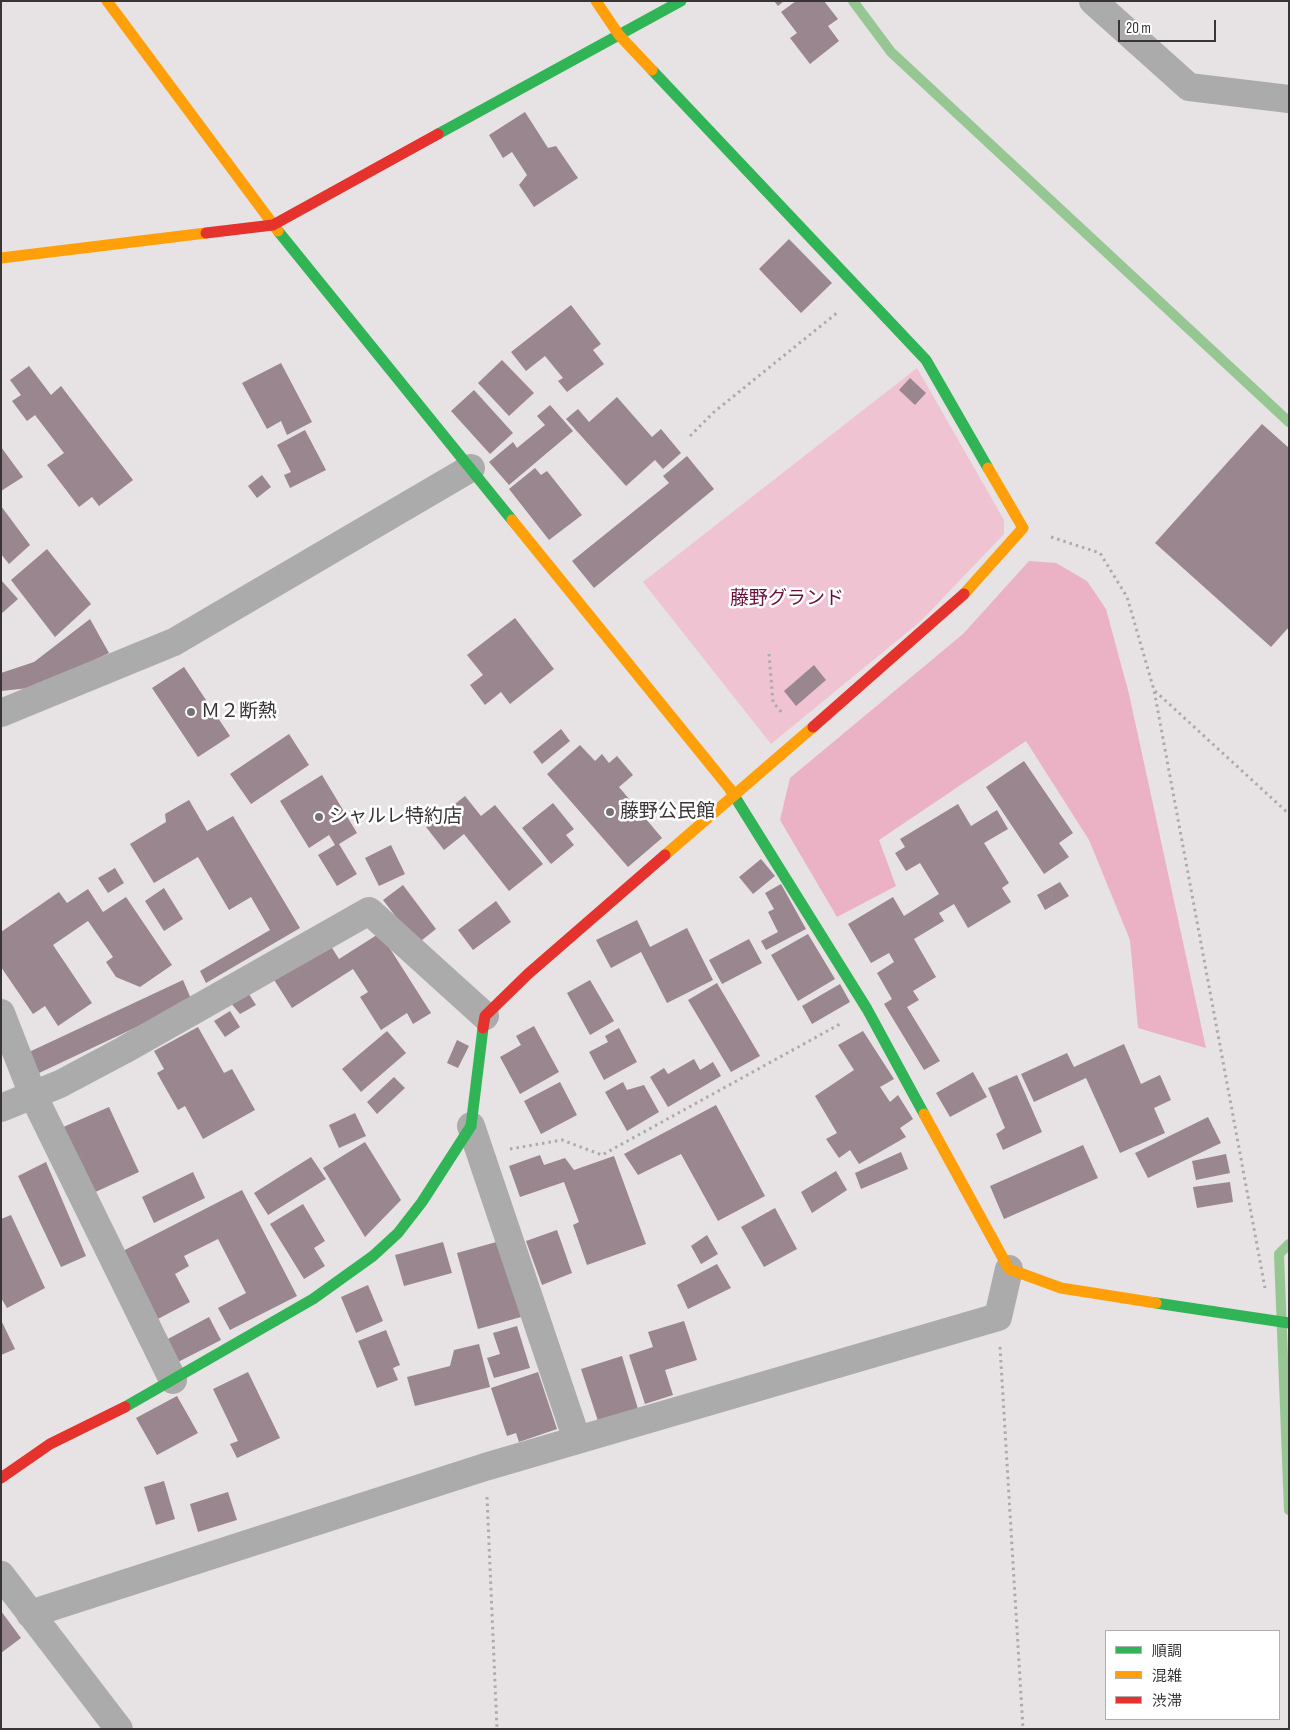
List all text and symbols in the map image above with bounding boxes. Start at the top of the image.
scale bar [1120,10,1218,42]
text: 20 m [1126,19,1151,38]
park label: 藤野グランド [730,588,844,610]
place label: Ｍ２断熱 [201,701,277,723]
marker: Ｍ２断熱 [185,706,197,718]
place label: 藤野公民館 [620,801,715,823]
place label: シャルレ特約店 [329,806,462,828]
marker: 藤野公民館 [604,806,616,818]
marker: シャルレ特約店 [313,811,325,823]
legend [1105,1630,1280,1720]
text: 順調 [1152,1642,1182,1661]
text: 混雑 [1152,1667,1182,1686]
text: 渋滞 [1152,1692,1182,1711]

